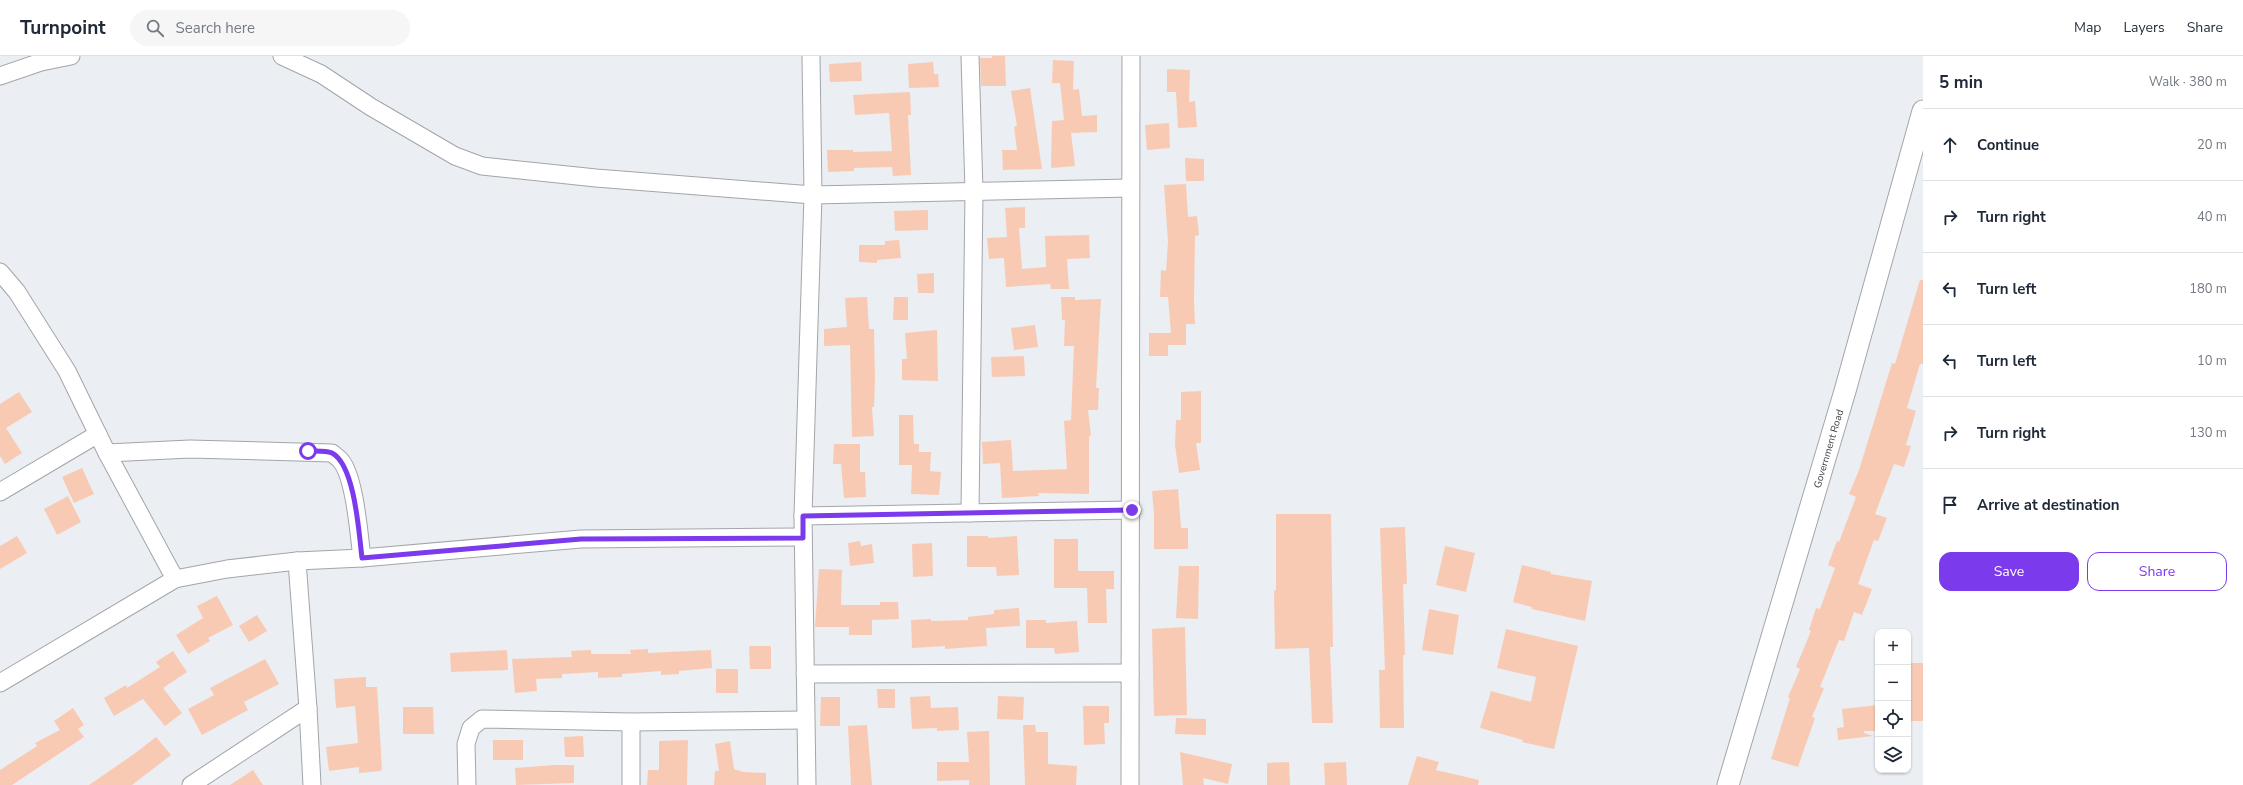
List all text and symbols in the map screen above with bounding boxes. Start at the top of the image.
search box [130,10,410,46]
text: Turnpoint [20,15,106,41]
icon: search [144,17,166,39]
text: Search here [176,18,255,38]
text: Map [2074,18,2101,37]
text: Layers [2123,18,2165,37]
text: Share [2187,18,2223,37]
text: 5 min [1939,71,1983,94]
text: Walk · 380 m [2149,73,2227,91]
icon: ahead [1939,134,1961,156]
text: Continue [1977,135,2039,155]
text: 20 m [2197,136,2227,154]
icon: right [1939,206,1961,228]
text: Turn right [1977,207,2046,227]
text: 40 m [2197,208,2227,226]
icon: left [1939,278,1961,300]
text: Turn left [1977,279,2036,299]
text: 180 m [2189,280,2227,298]
icon: left [1939,350,1961,372]
text: Turn left [1977,351,2036,371]
text: 10 m [2197,352,2227,370]
street label: Government Road [1811,408,1847,490]
icon: right [1939,422,1961,444]
text: Turn right [1977,423,2046,443]
text: 130 m [2189,424,2227,442]
route start [299,442,317,460]
icon: arrive [1939,494,1961,516]
text: Arrive at destination [1977,495,2120,515]
route end [1123,501,1141,519]
button: Save [1939,552,2079,591]
button: Share [2087,552,2227,591]
map controls [1875,629,1911,773]
button: + [1875,629,1911,665]
button: − [1875,665,1911,701]
button: locate [1875,701,1911,737]
button: layers [1875,737,1911,773]

